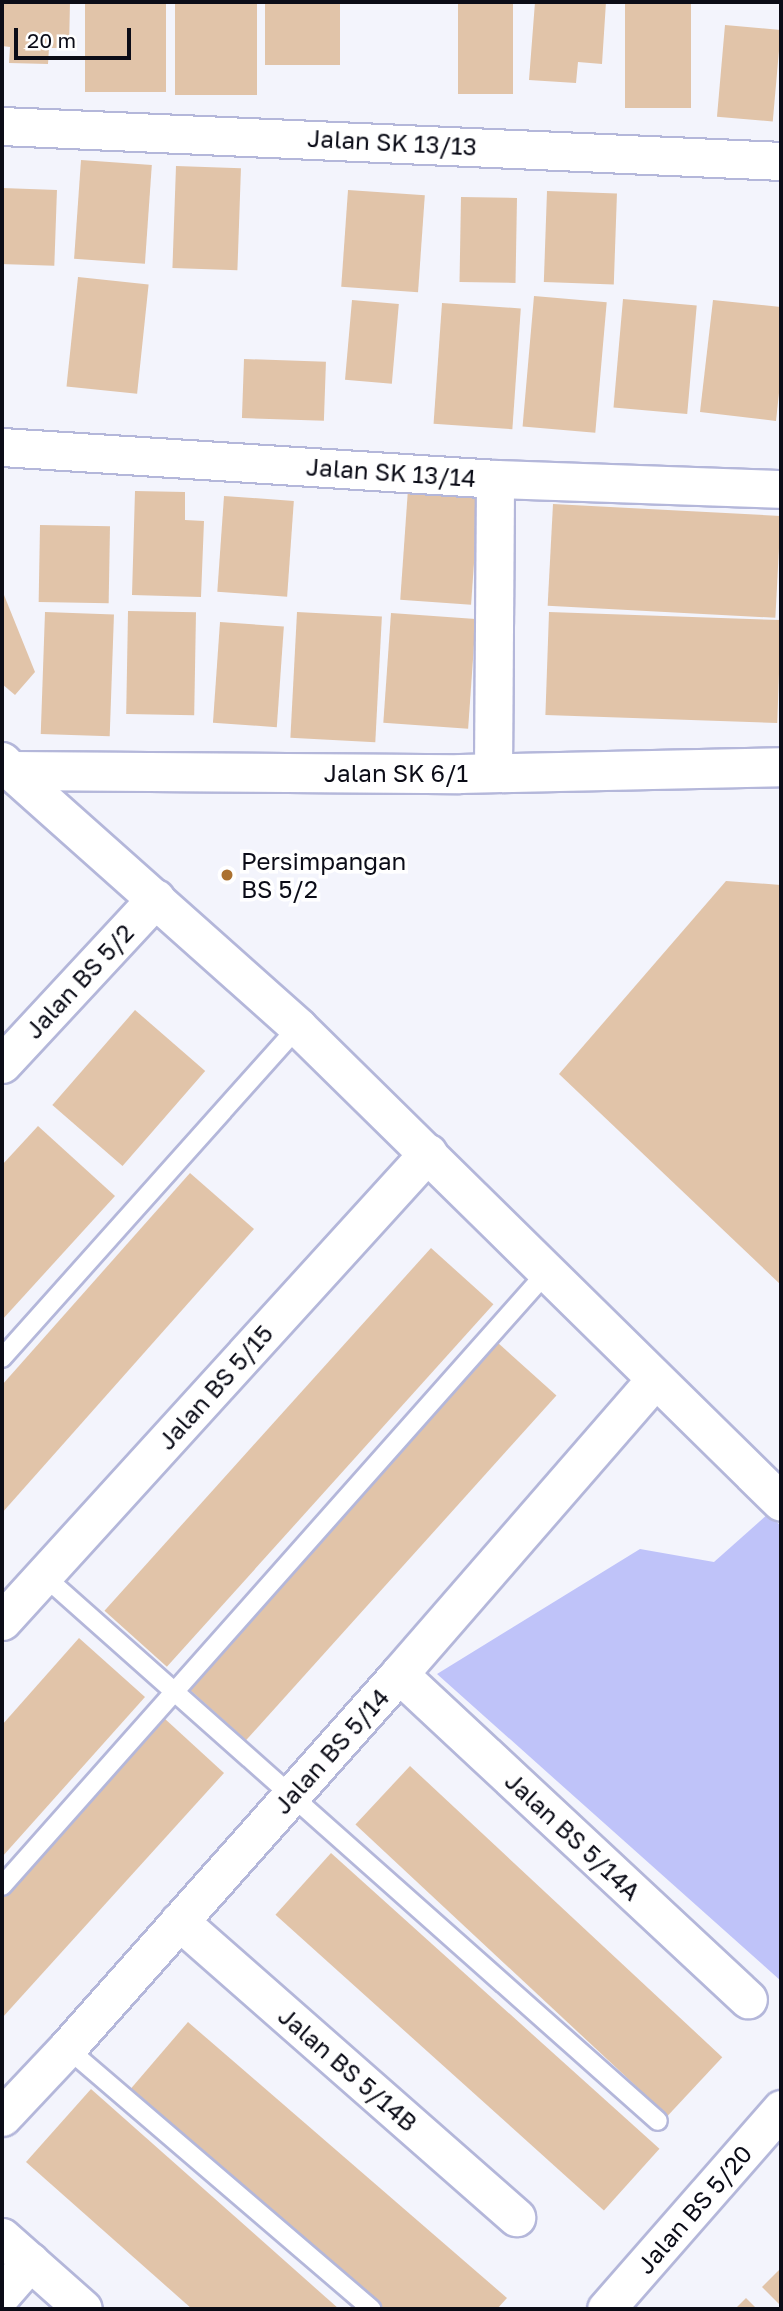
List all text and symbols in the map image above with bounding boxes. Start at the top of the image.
scale bar [18,14,135,58]
text: 20 m [27,27,76,53]
street label: Jalan SK 13/13 [307,123,477,161]
street label: Jalan SK 13/14 [305,452,477,492]
street label: Jalan SK 6/1 [324,759,468,787]
place label: Persimpangan BS 5/2 [241,847,406,903]
marker: Persimpangan BS 5/2 [219,867,235,883]
street label: Jalan BS 5/2 [19,918,139,1044]
street label: Jalan BS 5/15 [152,1319,278,1455]
street label: Jalan BS 5/14 [267,1683,395,1819]
street label: Jalan BS 5/14A [500,1766,646,1906]
street label: Jalan BS 5/14B [273,2001,423,2137]
street label: Jalan BS 5/20 [630,2139,758,2279]

